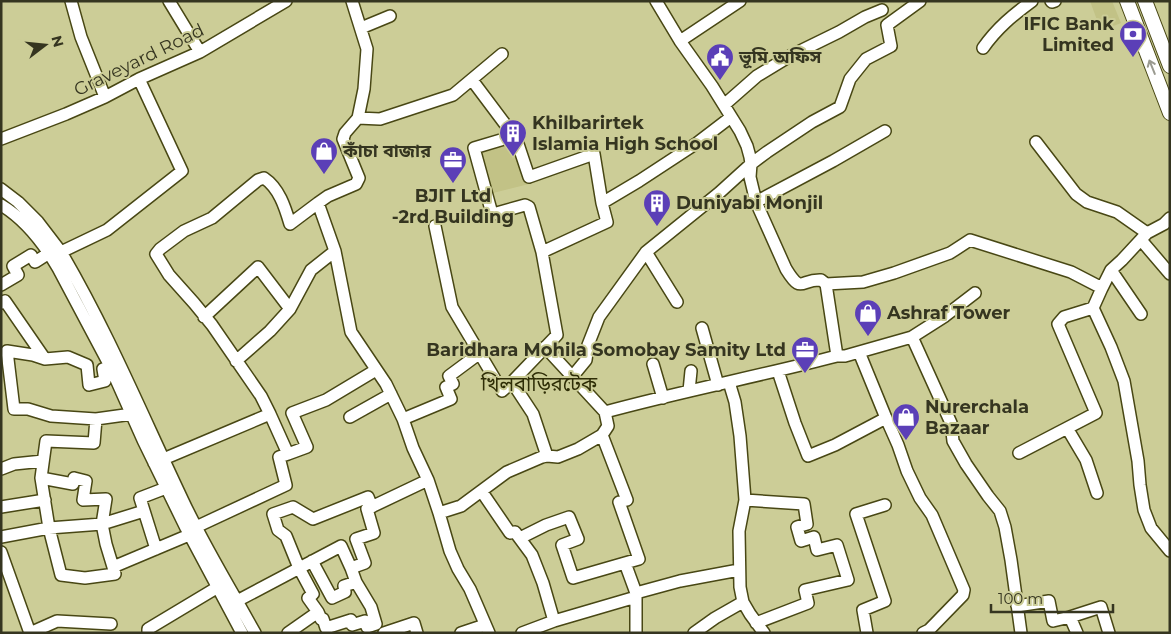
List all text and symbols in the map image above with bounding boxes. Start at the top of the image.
place label: IFIC Bank Limited [1023,13,1114,56]
street label: Graveyard Road [70,19,208,101]
bank icon: IFIC Bank Limited [1118,19,1148,58]
north arrow [20,20,70,70]
text: N [47,33,68,49]
public building icon: ভূমি অফিস [705,42,735,81]
place label: ভূমি অফিস [738,46,822,69]
one-way arrow [1147,60,1156,75]
place label: Khilbarirtek Islamia High School [532,112,718,155]
building icon: Khilbarirtek Islamia High School [498,118,528,157]
shop icon: কাঁচা বাজার [309,136,339,175]
place label: কাঁচা বাজার [342,140,432,162]
office icon: BJIT Ltd -2rd Building [438,145,468,184]
place label: BJIT Ltd -2rd Building [392,185,514,228]
building icon: Duniyabi Monjil [642,188,672,227]
place label: Duniyabi Monjil [676,192,823,214]
shop icon: Ashraf Tower [853,298,883,337]
place label: Ashraf Tower [886,302,1011,324]
office icon: Baridhara Mohila Somobay Samity Ltd [790,335,820,374]
place label: Baridhara Mohila Somobay Samity Ltd [426,339,786,361]
district label: খিলবাড়িরটেক [480,372,598,396]
place label: Nurerchala Bazaar [925,396,1029,439]
shop icon: Nurerchala Bazaar [891,402,921,441]
scale bar [991,582,1114,614]
text: 100 m [998,589,1043,608]

